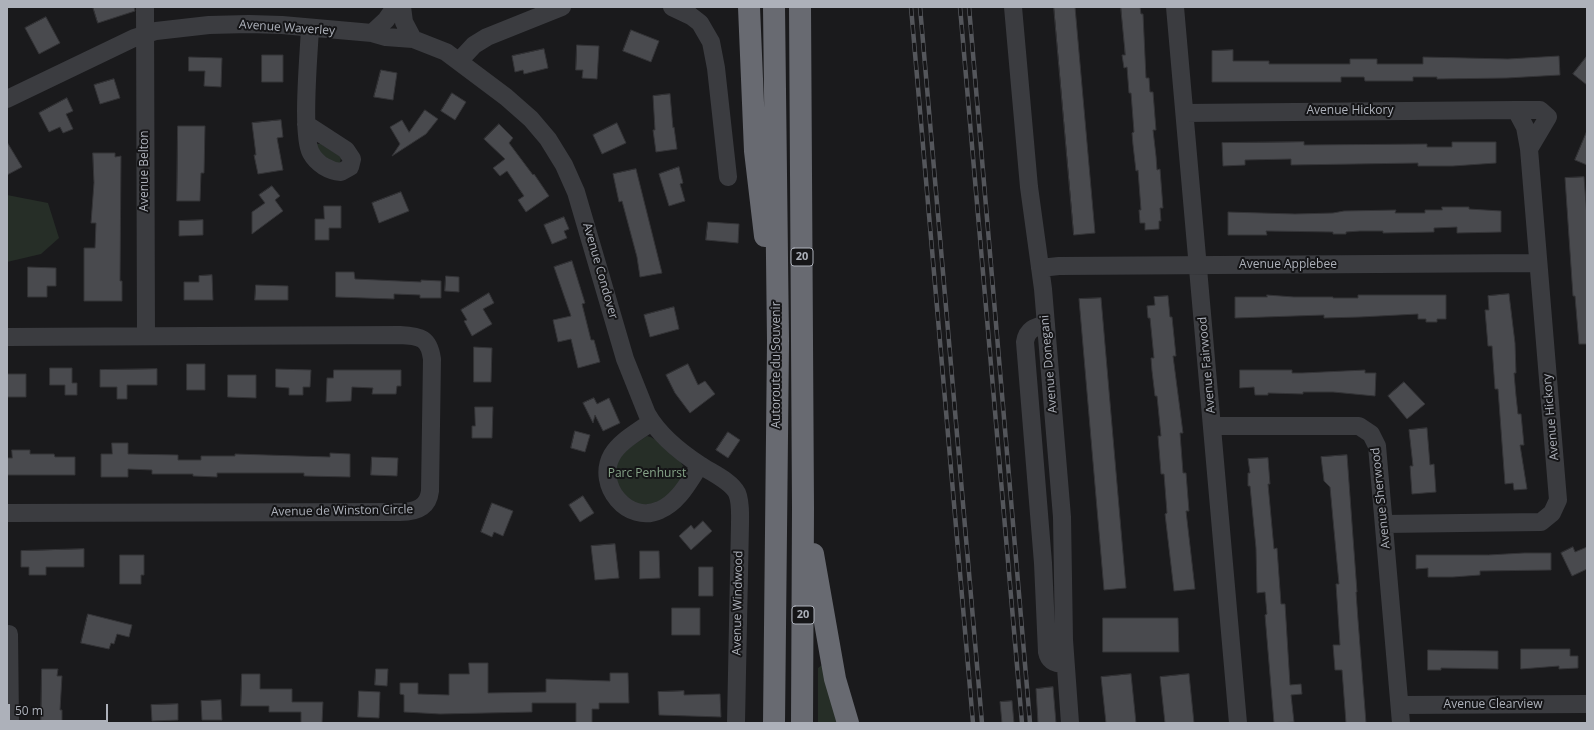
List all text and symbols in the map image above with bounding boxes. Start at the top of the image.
street label: Avenue Waverley [239,17,335,39]
street label: Avenue Hickory [1307,104,1393,118]
street label: Avenue Belton [138,130,152,212]
street label: Avenue Condover [579,221,621,321]
road number: 20 [791,248,813,266]
street label: Avenue Applebee [1239,258,1337,272]
street label: Autoroute du Souvenir [770,301,784,429]
street label: Avenue Donegani [1038,314,1060,414]
street label: Avenue Fairwood [1196,316,1218,414]
street label: Avenue Hickory [1540,373,1562,461]
street label: Avenue Sherwood [1369,447,1393,549]
park label: Parc Penhurst [608,467,686,481]
street label: Avenue de Winston Circle [271,503,413,519]
street label: Avenue Windwood [730,550,746,656]
road number: 20 [792,606,814,624]
scale bar [10,696,110,722]
street label: Avenue Clearview [1444,698,1542,712]
text: 50 m [15,702,43,719]

